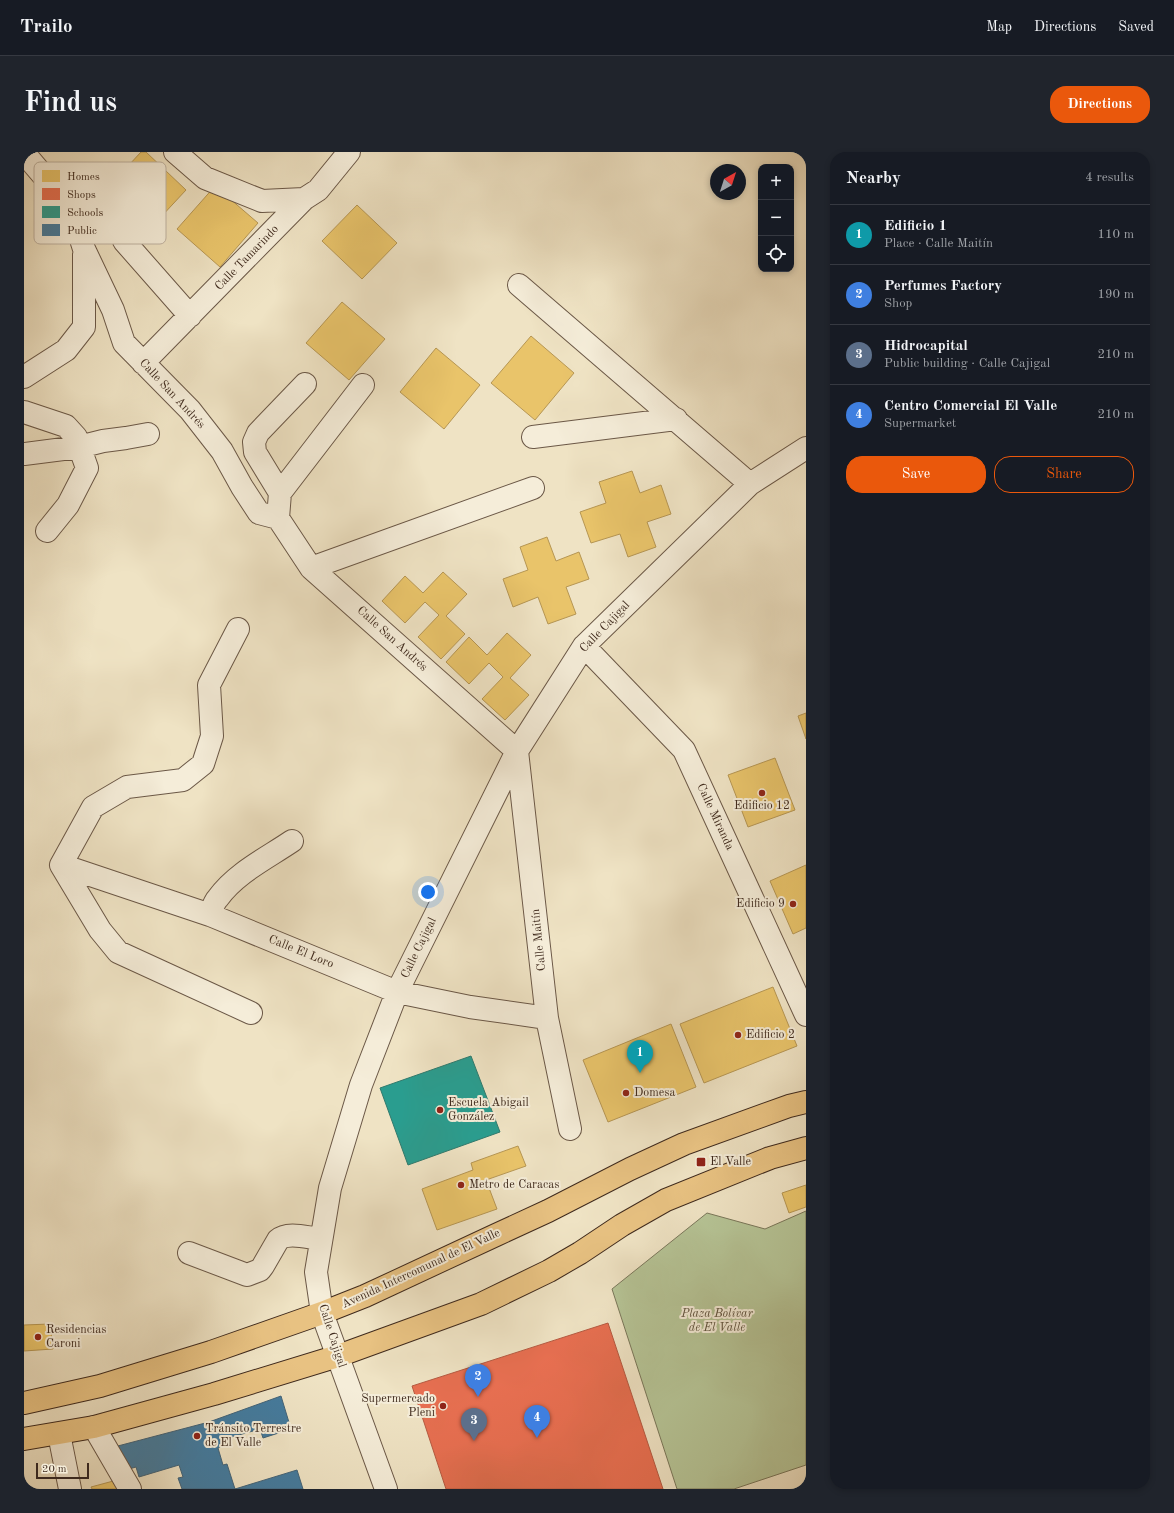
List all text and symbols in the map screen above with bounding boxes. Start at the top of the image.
text: Trailo [20,18,73,37]
text: Map [986,20,1012,34]
text: Directions [1034,20,1096,34]
text: Saved [1118,20,1154,34]
button: Directions [1050,86,1150,123]
text: Find us [24,90,117,118]
legend [34,162,166,244]
north arrow [710,164,746,200]
map controls [758,164,794,272]
button: + [758,164,794,200]
text: Nearby [846,170,901,187]
text: 4 results [1085,171,1134,184]
text: Homes [67,172,100,183]
text: Shops [67,190,96,201]
button: − [758,200,794,236]
text: Schools [67,208,103,219]
text: Edificio 1 [884,219,947,234]
street label: Calle Tamarindo [213,223,281,293]
text: Public [67,226,97,237]
text: 1 [855,228,863,241]
text: 110 m [1097,228,1134,241]
button: locate [758,236,794,272]
text: Place · Calle Maitín [884,237,993,250]
text: Perfumes Factory [884,279,1002,294]
text: 2 [855,288,863,301]
text: 190 m [1097,288,1134,301]
text: Shop [884,297,912,310]
text: Hidrocapital [884,339,968,354]
text: 3 [855,348,863,361]
text: 210 m [1097,348,1134,361]
street label: Calle San Andrés [137,357,207,431]
text: Public building · Calle Cajigal [884,357,1050,370]
text: Centro Comercial El Valle [884,399,1057,414]
text: 4 [855,408,863,421]
text: 210 m [1097,408,1134,421]
text: Supermarket [884,417,956,430]
button: Save [846,456,986,493]
button: Share [994,456,1134,493]
street label: Calle Cajigal [578,599,632,655]
street label: Calle San Andrés [355,604,429,674]
street label: Calle Miranda [694,782,736,852]
marker: Edificio 12 [757,788,767,798]
place label: Edificio 12 [734,800,790,812]
your location [418,882,438,902]
place label: Edificio 9 [736,898,785,910]
marker: Edificio 9 [788,899,798,909]
street label: Calle Maitín [530,908,548,972]
street label: Calle Cajigal [399,916,439,980]
street label: Calle El Loro [267,933,335,971]
place label: Edificio 2 [746,1029,795,1041]
marker: Edificio 2 [733,1030,743,1040]
pin: 1 [627,1040,653,1073]
place label: Domesa [634,1087,676,1099]
marker: Domesa [621,1088,631,1098]
place label: Escuela Abigail González [448,1097,529,1123]
marker: Escuela Abigail González [435,1105,445,1115]
marker: El Valle [695,1156,707,1168]
place label: El Valle [710,1156,752,1168]
place label: Metro de Caracas [469,1179,559,1191]
marker: Metro de Caracas [456,1180,466,1190]
street label: Avenida Intercomunal de El Valle [340,1227,502,1311]
street label: Calle Cajigal [316,1303,348,1369]
park label: Plaza Bolívar de El Valle [680,1308,754,1334]
place label: Residencias Caroni [46,1324,106,1350]
marker: Residencias Caroni [33,1332,43,1342]
pin: 2 [465,1364,491,1397]
place label: Supermercado Pleni [361,1393,435,1419]
marker: Supermercado Pleni [438,1401,448,1411]
pin: 4 [524,1405,550,1438]
pin: 3 [461,1408,487,1441]
place label: Tránsito Terrestre de El Valle [205,1423,302,1449]
marker: Tránsito Terrestre de El Valle [192,1431,202,1441]
scale bar [36,1461,89,1480]
text: 20 m [42,1464,67,1475]

